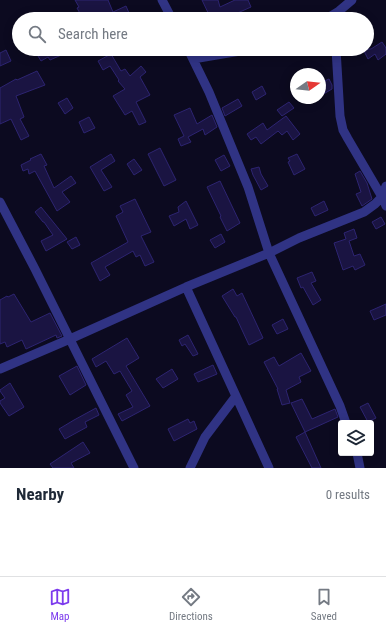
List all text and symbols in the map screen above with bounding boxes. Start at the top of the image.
search box [12,12,374,56]
icon: search [26,23,48,45]
text: Search here [58,25,128,43]
north arrow [290,68,326,104]
map controls [338,420,374,456]
button: layers [338,420,374,456]
text: Nearby [16,484,64,504]
text: 0 results [326,487,370,502]
tab: Map [49,586,71,623]
tab: Directions [169,586,213,623]
tab: Saved [311,586,337,623]

